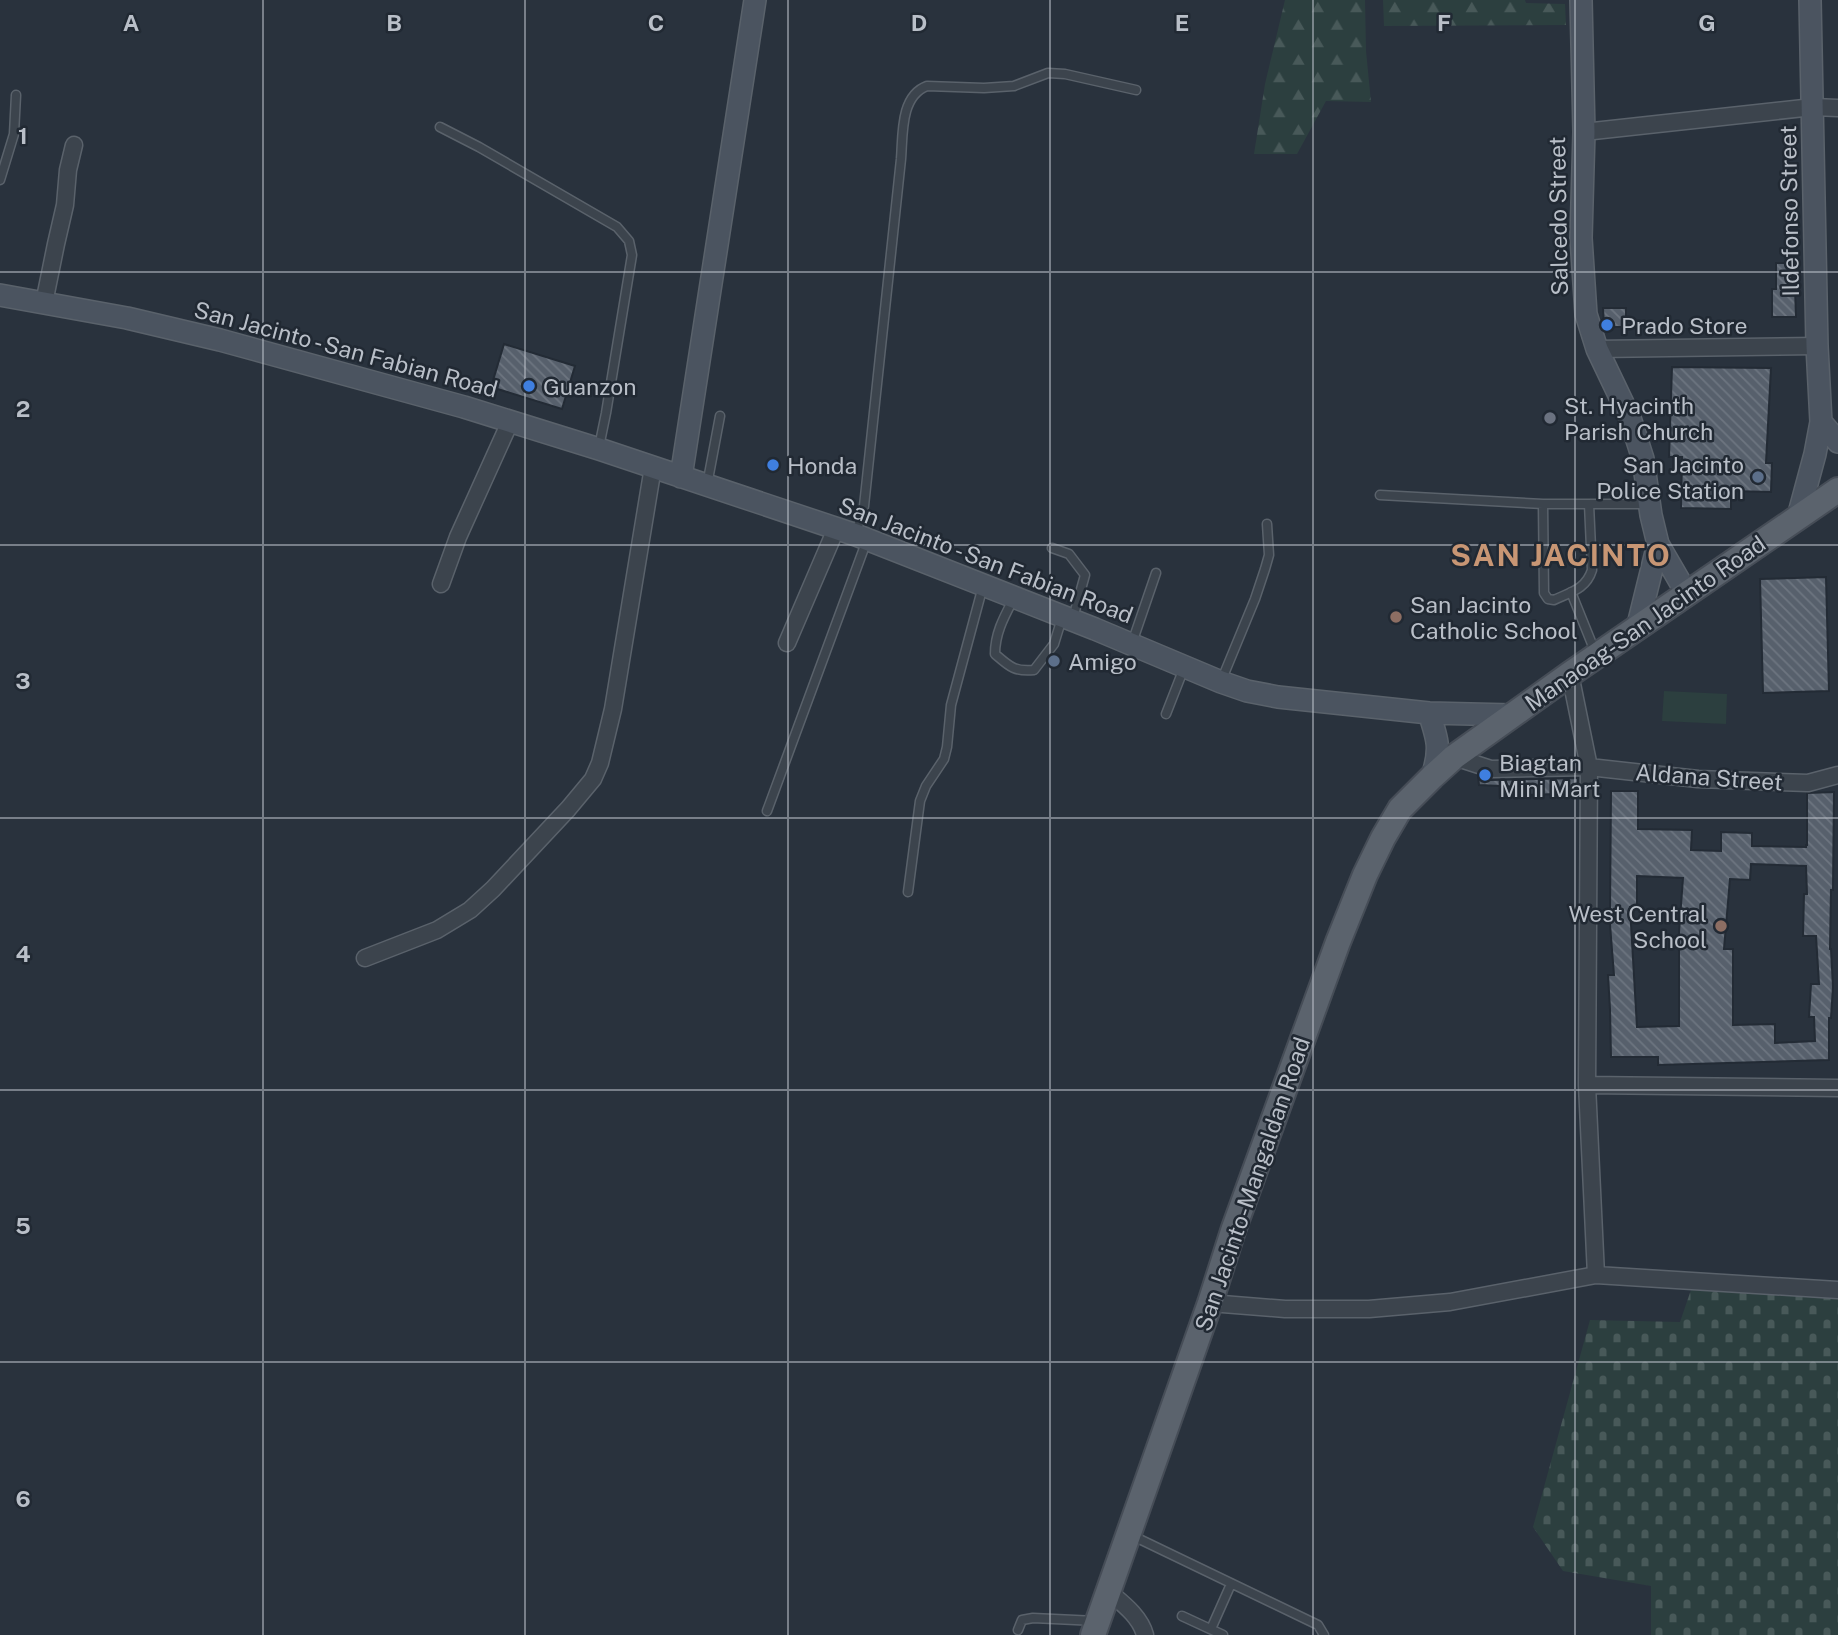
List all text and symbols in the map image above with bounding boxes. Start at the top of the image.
text: A [123,9,140,36]
text: B [386,9,402,36]
text: C [648,9,664,36]
text: D [911,9,927,36]
text: E [1175,9,1189,36]
text: F [1437,9,1451,36]
text: G [1698,9,1716,36]
text: 1 [18,122,28,149]
street label: Ildefonso Street [1774,125,1804,297]
street label: Salcedo Street [1543,136,1573,296]
street label: San Jacinto - San Fabian Road [191,295,501,403]
place label: Prado Store [1621,312,1748,339]
marker: Prado Store [1599,317,1615,333]
place label: Guanzon [543,373,636,400]
marker: Guanzon [521,378,537,394]
place label: St. Hyacinth Parish Church [1564,392,1713,445]
text: 2 [16,395,30,422]
marker: St. Hyacinth Parish Church [1542,410,1558,426]
place label: San Jacinto Police Station [1596,451,1744,504]
place label: Honda [787,452,857,479]
marker: Honda [765,457,781,473]
marker: San Jacinto Police Station [1750,469,1766,485]
street label: San Jacinto - San Fabian Road [835,491,1137,629]
street label: Manaoag-San Jacinto Road [1520,530,1770,716]
district label: SAN JACINTO [1450,537,1672,573]
place label: San Jacinto Catholic School [1410,591,1578,644]
marker: San Jacinto Catholic School [1388,609,1404,625]
place label: Amigo [1068,648,1137,675]
marker: Amigo [1046,653,1062,669]
text: 3 [15,667,31,694]
place label: Biagtan Mini Mart [1499,749,1600,802]
street label: Aldana Street [1634,758,1784,796]
marker: Biagtan Mini Mart [1477,767,1493,783]
place label: West Central School [1568,900,1707,953]
marker: West Central School [1713,918,1729,934]
text: 4 [15,940,31,967]
street label: San Jacinto-Mangaldan Road [1189,1033,1315,1335]
text: 5 [15,1212,31,1239]
text: 6 [15,1485,31,1512]

